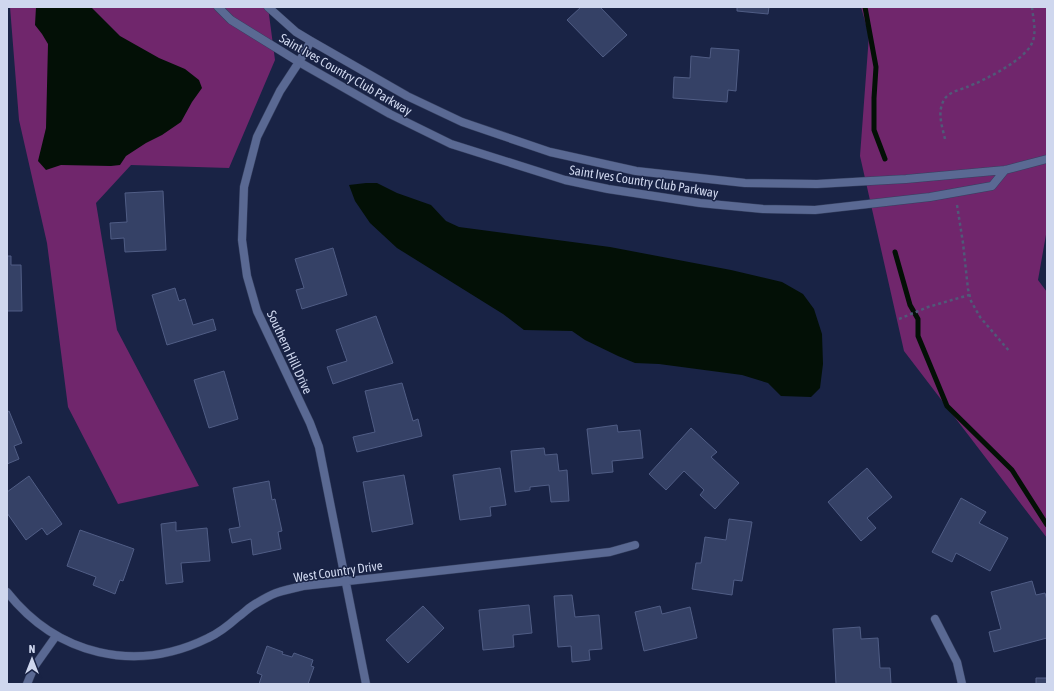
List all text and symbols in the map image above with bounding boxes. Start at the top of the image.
street label: Saint Ives Country Club Parkway [277,30,415,119]
street label: Saint Ives Country Club Parkway [568,162,720,201]
street label: Southern Hill Drive [264,308,315,396]
street label: West Country Drive [293,558,384,585]
north arrow [12,639,52,679]
text: N [29,643,35,655]

